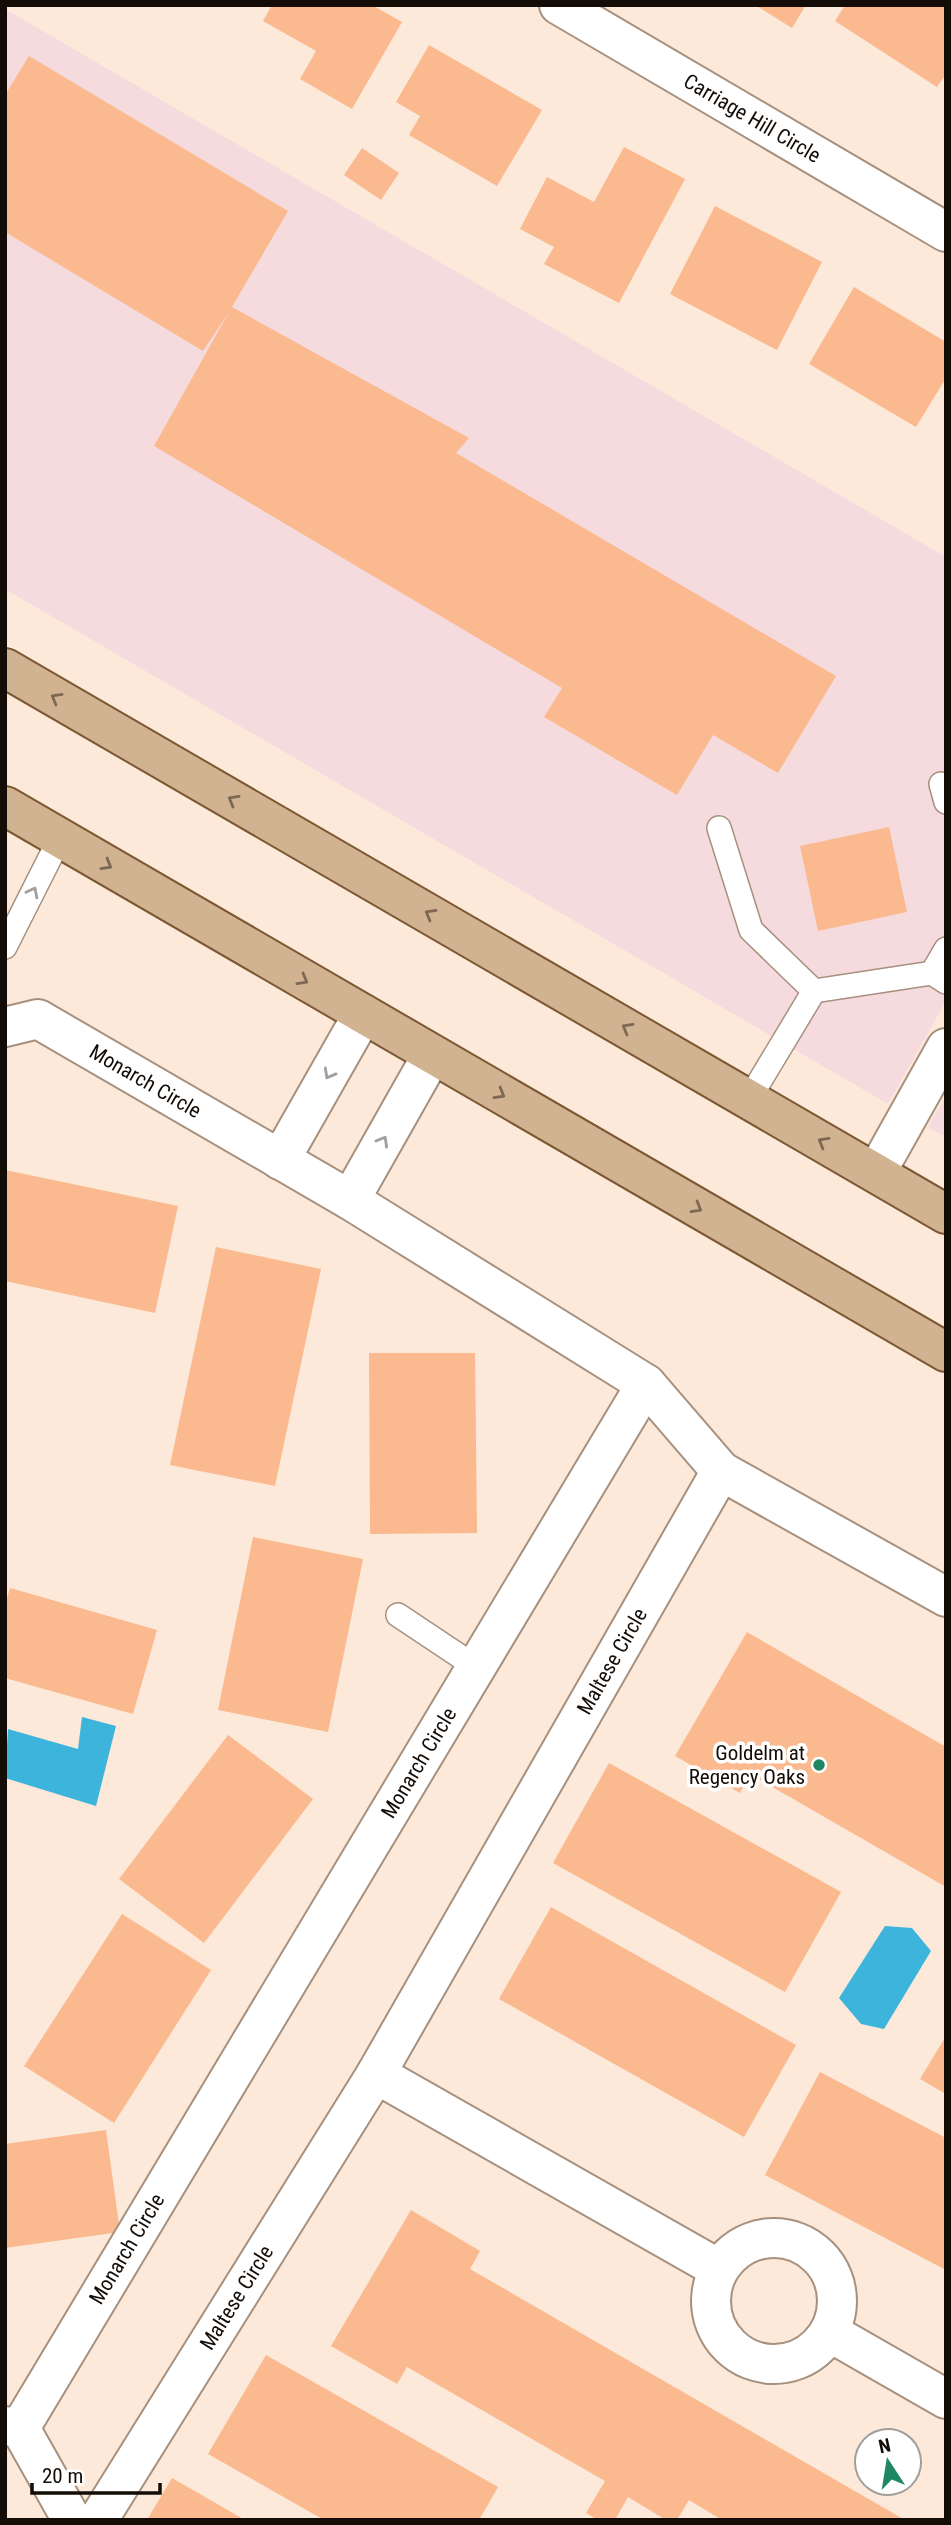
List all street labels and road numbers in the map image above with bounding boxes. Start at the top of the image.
street label: Carriage Hill Circle [680,69,825,168]
street label: Monarch Circle [85,1040,205,1123]
street label: Maltese Circle [572,1604,652,1719]
street label: Monarch Circle [377,1703,462,1823]
street label: Monarch Circle [85,2189,170,2309]
street label: Maltese Circle [195,2241,278,2354]

